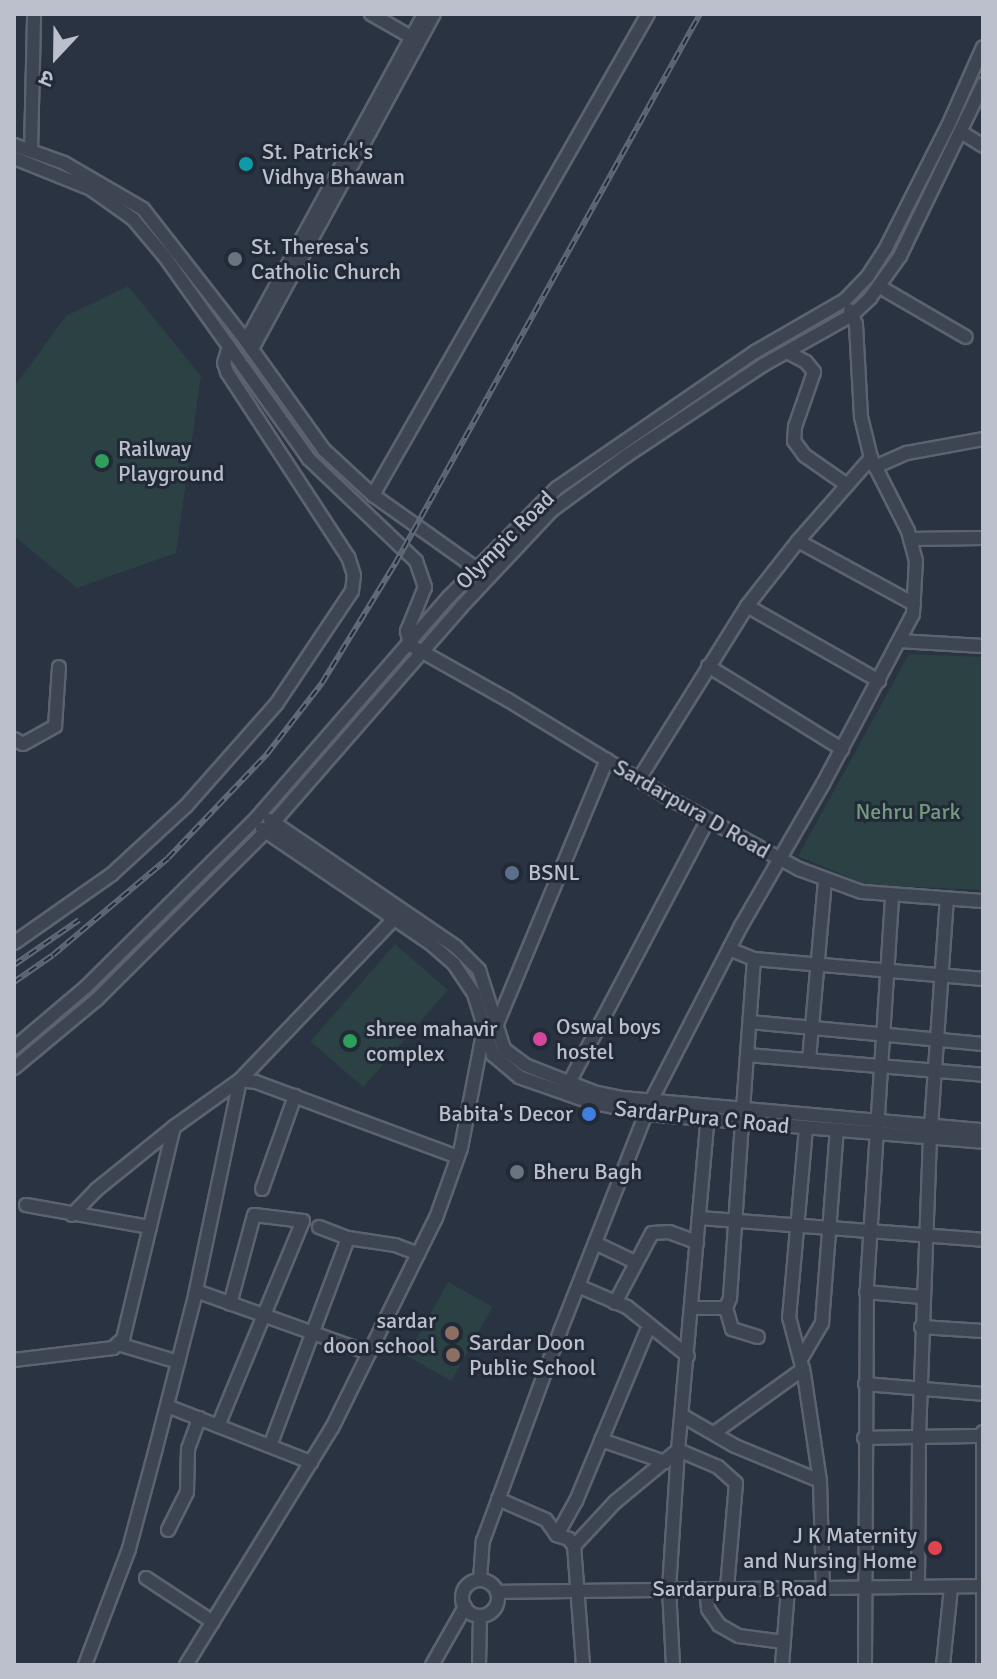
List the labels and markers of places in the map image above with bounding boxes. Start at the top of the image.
place label: St. Patrick's Vidhya Bhawan [262,138,405,190]
marker: St. Patrick's Vidhya Bhawan [237,155,255,173]
place label: St. Theresa's Catholic Church [251,233,401,284]
marker: St. Theresa's Catholic Church [226,250,244,268]
place label: Railway Playground [118,435,224,486]
marker: Railway Playground [93,452,111,470]
place label: BSNL [528,860,580,886]
marker: BSNL [503,864,521,882]
place label: Oswal boys hostel [556,1013,661,1064]
place label: shree mahavir complex [366,1015,497,1066]
marker: Oswal boys hostel [531,1030,549,1048]
marker: shree mahavir complex [341,1032,359,1050]
place label: Babita's Decor [438,1101,573,1127]
marker: Babita's Decor [580,1105,598,1123]
place label: Bheru Bagh [533,1159,642,1185]
marker: Bheru Bagh [508,1163,526,1181]
place label: sardar doon school [323,1307,436,1358]
marker: sardar doon school [443,1324,461,1342]
place label: Sardar Doon Public School [469,1329,596,1380]
marker: Sardar Doon Public School [444,1346,462,1364]
place label: J K Maternity and Nursing Home [743,1522,917,1574]
marker: J K Maternity and Nursing Home [924,1537,946,1559]

